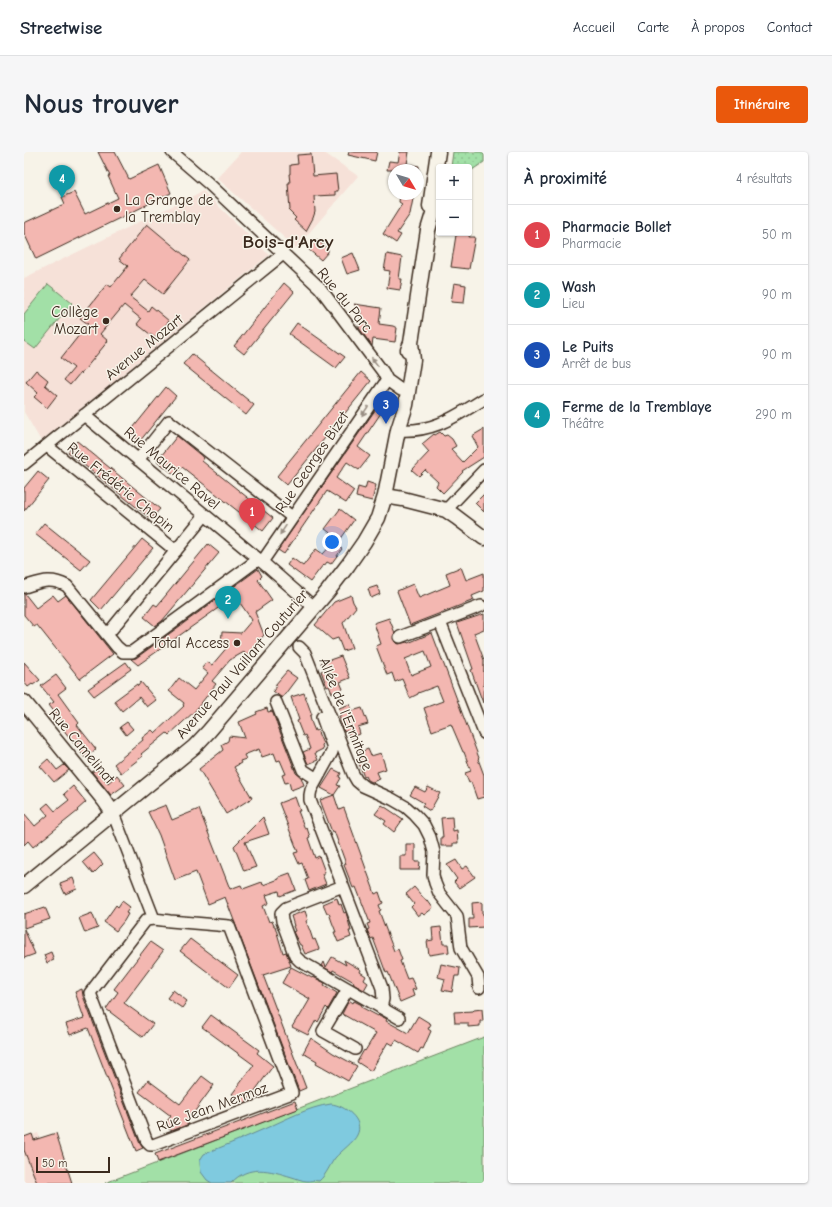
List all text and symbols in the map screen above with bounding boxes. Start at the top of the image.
text: Streetwise [20,17,102,39]
text: Accueil [573,19,615,36]
text: Carte [637,19,669,36]
text: À propos [691,19,745,36]
text: Contact [767,19,812,36]
button: Itinéraire [716,86,808,123]
text: Nous trouver [24,88,179,120]
north arrow [388,164,424,200]
map controls [436,164,472,236]
button: + [436,164,472,200]
pin: 4 [49,165,75,198]
text: À proximité [524,169,607,188]
text: 4 résultats [736,171,792,186]
place label: La Grange de la Tremblay [125,191,214,226]
button: − [436,200,472,236]
marker: La Grange de la Tremblay [112,204,122,214]
text: Pharmacie Bollet [562,218,671,236]
text: 1 [534,227,540,242]
text: 50 m [762,227,792,242]
district label: Bois-d'Arcy [243,231,334,253]
text: Pharmacie [562,236,621,251]
street label: Rue du Parc [313,264,377,336]
text: Wash [562,278,596,296]
text: 2 [534,287,540,302]
text: 90 m [762,287,792,302]
text: Lieu [562,296,585,311]
place label: Collège Mozart [51,303,99,338]
street label: Avenue Mozart [101,310,187,384]
marker: Collège Mozart [101,316,111,326]
text: Le Puits [562,338,613,356]
text: 3 [534,347,540,362]
text: 90 m [762,347,792,362]
one-way arrow [371,356,379,367]
text: Arrêt de bus [562,356,631,371]
pin: 3 [373,391,399,424]
text: Ferme de la Tremblaye [562,398,712,416]
one-way arrow [361,406,369,417]
street label: Rue Georges Bizet [271,407,353,516]
text: 4 [534,407,540,422]
text: 290 m [755,407,792,422]
text: Théâtre [562,416,604,431]
street label: Rue Maurice Ravel [120,423,224,513]
street label: Rue Frédéric Chopin [64,438,178,536]
pin: 1 [239,498,265,531]
one-way arrow [279,525,287,536]
your location [322,532,342,552]
street label: Avenue Paul Vaillant Couturier [172,586,312,742]
pin: 2 [215,586,241,619]
place label: Total Access [152,634,229,652]
marker: Total Access [232,638,242,648]
street label: Allée de l'Ermitage [315,655,377,773]
street label: Rue Camelinat [45,705,119,788]
street label: Rue Jean Mermoz [154,1078,271,1135]
scale bar [36,1155,110,1174]
text: 50 m [42,1157,67,1170]

